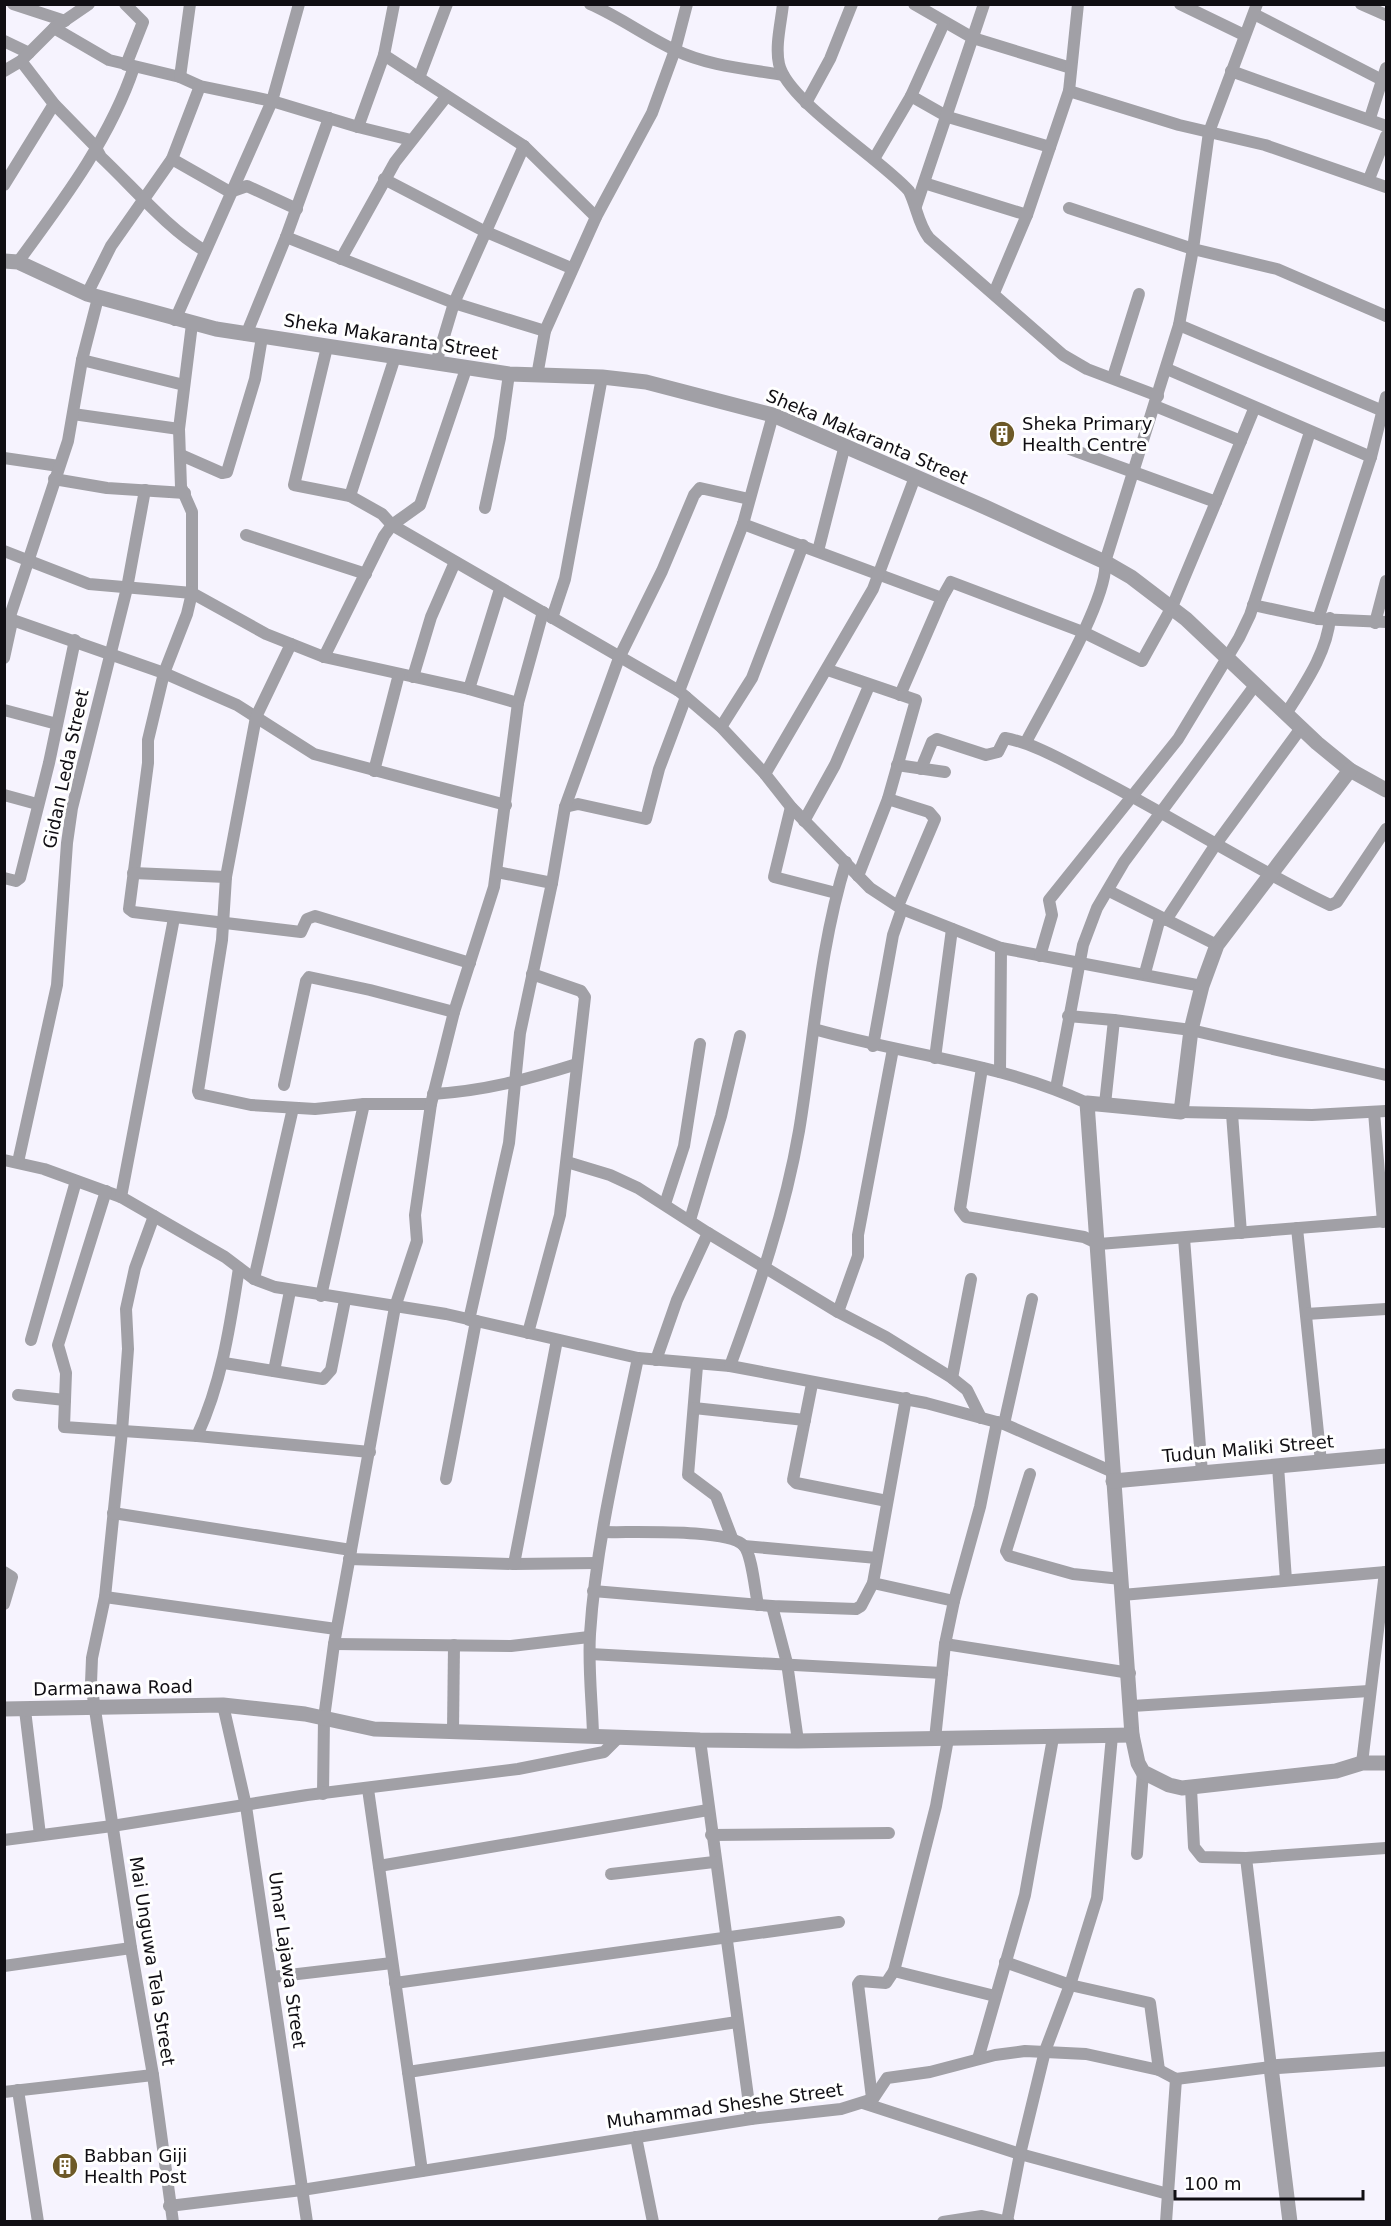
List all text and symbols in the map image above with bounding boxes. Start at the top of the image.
street label: Sheka Makaranta Street [282,309,500,364]
street label: Sheka Makaranta Street [763,385,971,489]
place label: Sheka Primary Health Centre [1022,413,1153,455]
building icon: Sheka Primary Health Centre [987,419,1017,449]
street label: Gidan Leda Street [38,687,93,850]
street label: Tudun Maliki Street [1160,1431,1335,1467]
street label: Darmanawa Road [33,1676,193,1699]
street label: Mai Unguwa Tela Street [126,1855,179,2067]
street label: Umar Lajawa Street [265,1870,310,2050]
street label: Muhammad Sheshe Street [605,2078,845,2133]
place label: Babban Giji Health Post [84,2145,187,2187]
building icon: Babban Giji Health Post [50,2151,80,2181]
scale bar [1175,2163,1362,2201]
text: 100 m [1184,2173,1242,2194]

